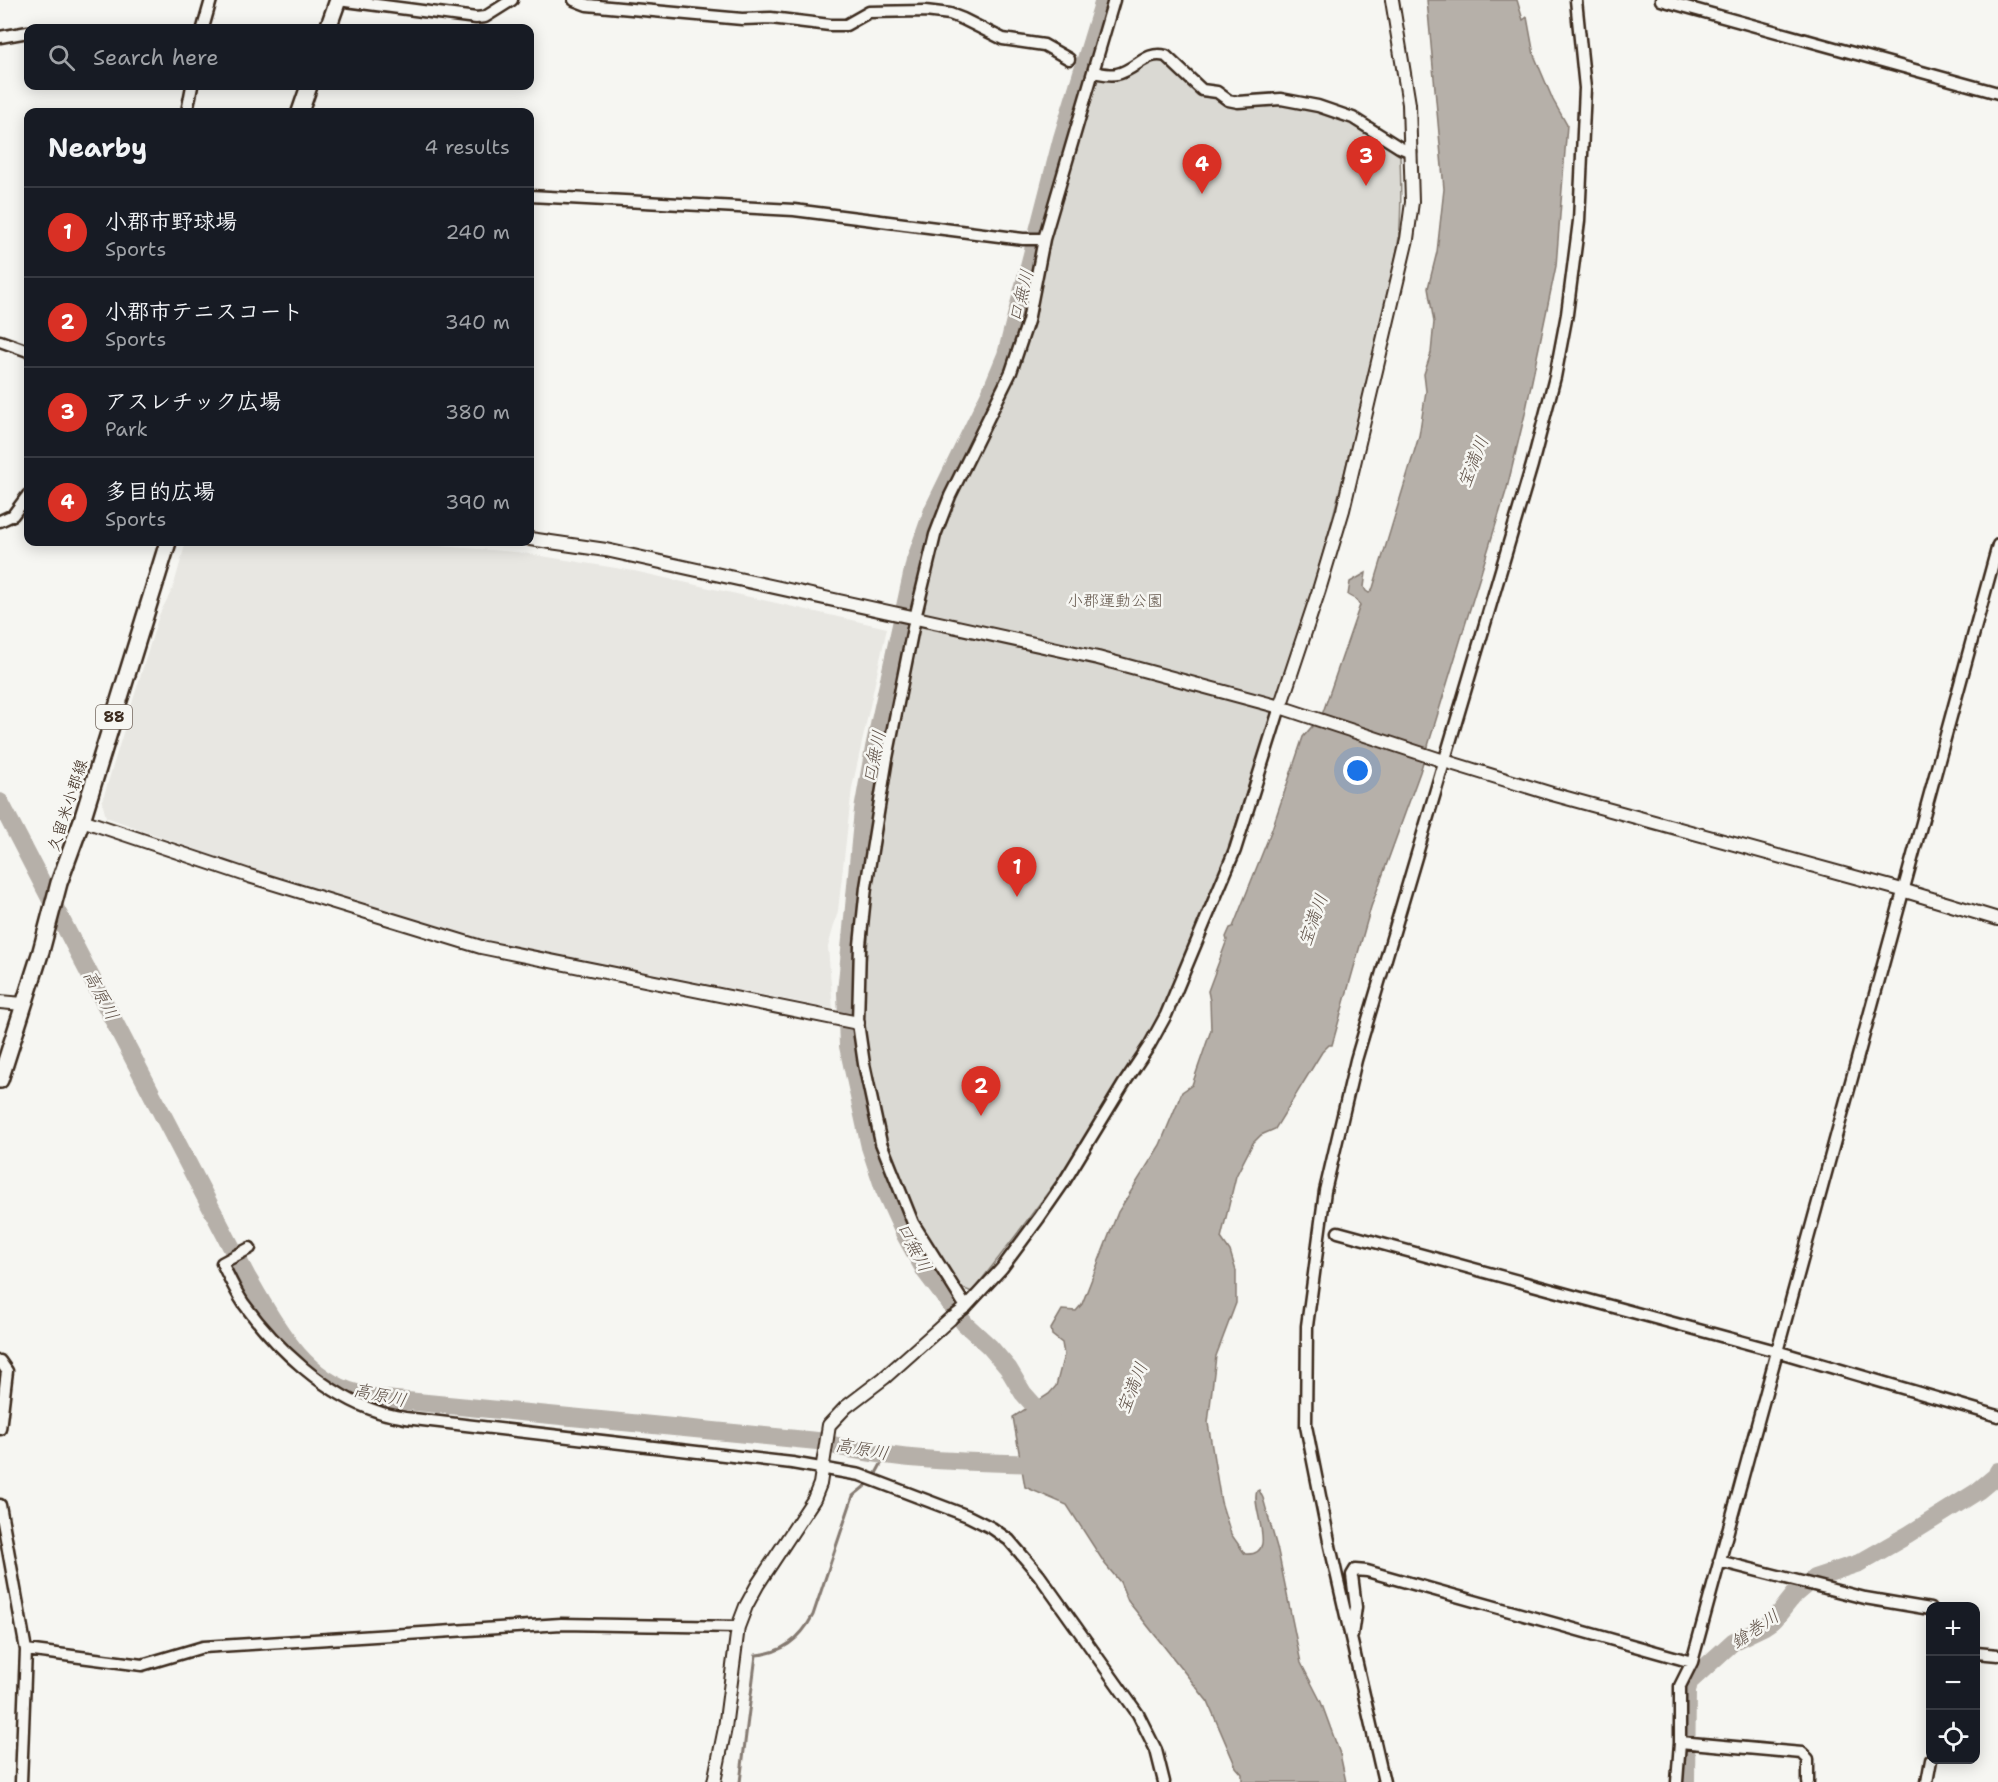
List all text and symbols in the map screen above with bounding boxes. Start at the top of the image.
search box [24,24,534,90]
icon: search [45,41,78,74]
text: Search here [93,43,219,72]
text: Nearby [48,130,147,165]
text: 4 results [424,134,510,160]
pin: 3 [1346,136,1386,186]
pin: 4 [1182,144,1222,194]
text: 小郡市野球場 [105,207,237,236]
text: 1 [63,219,72,245]
text: 240 m [445,219,510,245]
text: Sports [105,236,166,262]
water label: 口無川 [1003,267,1039,325]
text: 小郡市テニスコート [105,297,303,326]
text: 2 [61,309,75,335]
text: 340 m [445,309,510,335]
text: Sports [105,326,166,352]
text: アスレチック広場 [105,387,281,416]
text: 3 [61,399,75,425]
text: 380 m [445,399,510,425]
text: Park [105,416,148,442]
water label: 宝満川 [1452,432,1494,492]
text: 多目的広場 [105,477,215,506]
text: 4 [61,489,75,515]
text: 390 m [445,489,510,515]
text: Sports [105,506,166,532]
park label: 小郡運動公園 [1067,590,1163,611]
road number: 88 [96,705,132,729]
water label: 口無川 [857,728,891,786]
street label: 久留米小郡線 [43,756,92,854]
your location [1343,756,1372,785]
pin: 1 [998,848,1036,897]
water label: 宝満川 [1292,891,1334,949]
water label: 高原川 [78,966,124,1024]
pin: 2 [962,1066,1000,1116]
water label: 口無川 [891,1218,937,1276]
water label: 宝満川 [1111,1358,1153,1418]
water label: 高原川 [351,1378,409,1412]
water label: 高原川 [833,1432,891,1466]
map controls [1926,1602,1980,1764]
button: + [1926,1602,1980,1656]
water label: 鎗巻川 [1726,1604,1784,1654]
button: − [1926,1656,1980,1710]
button: locate [1926,1710,1980,1764]

